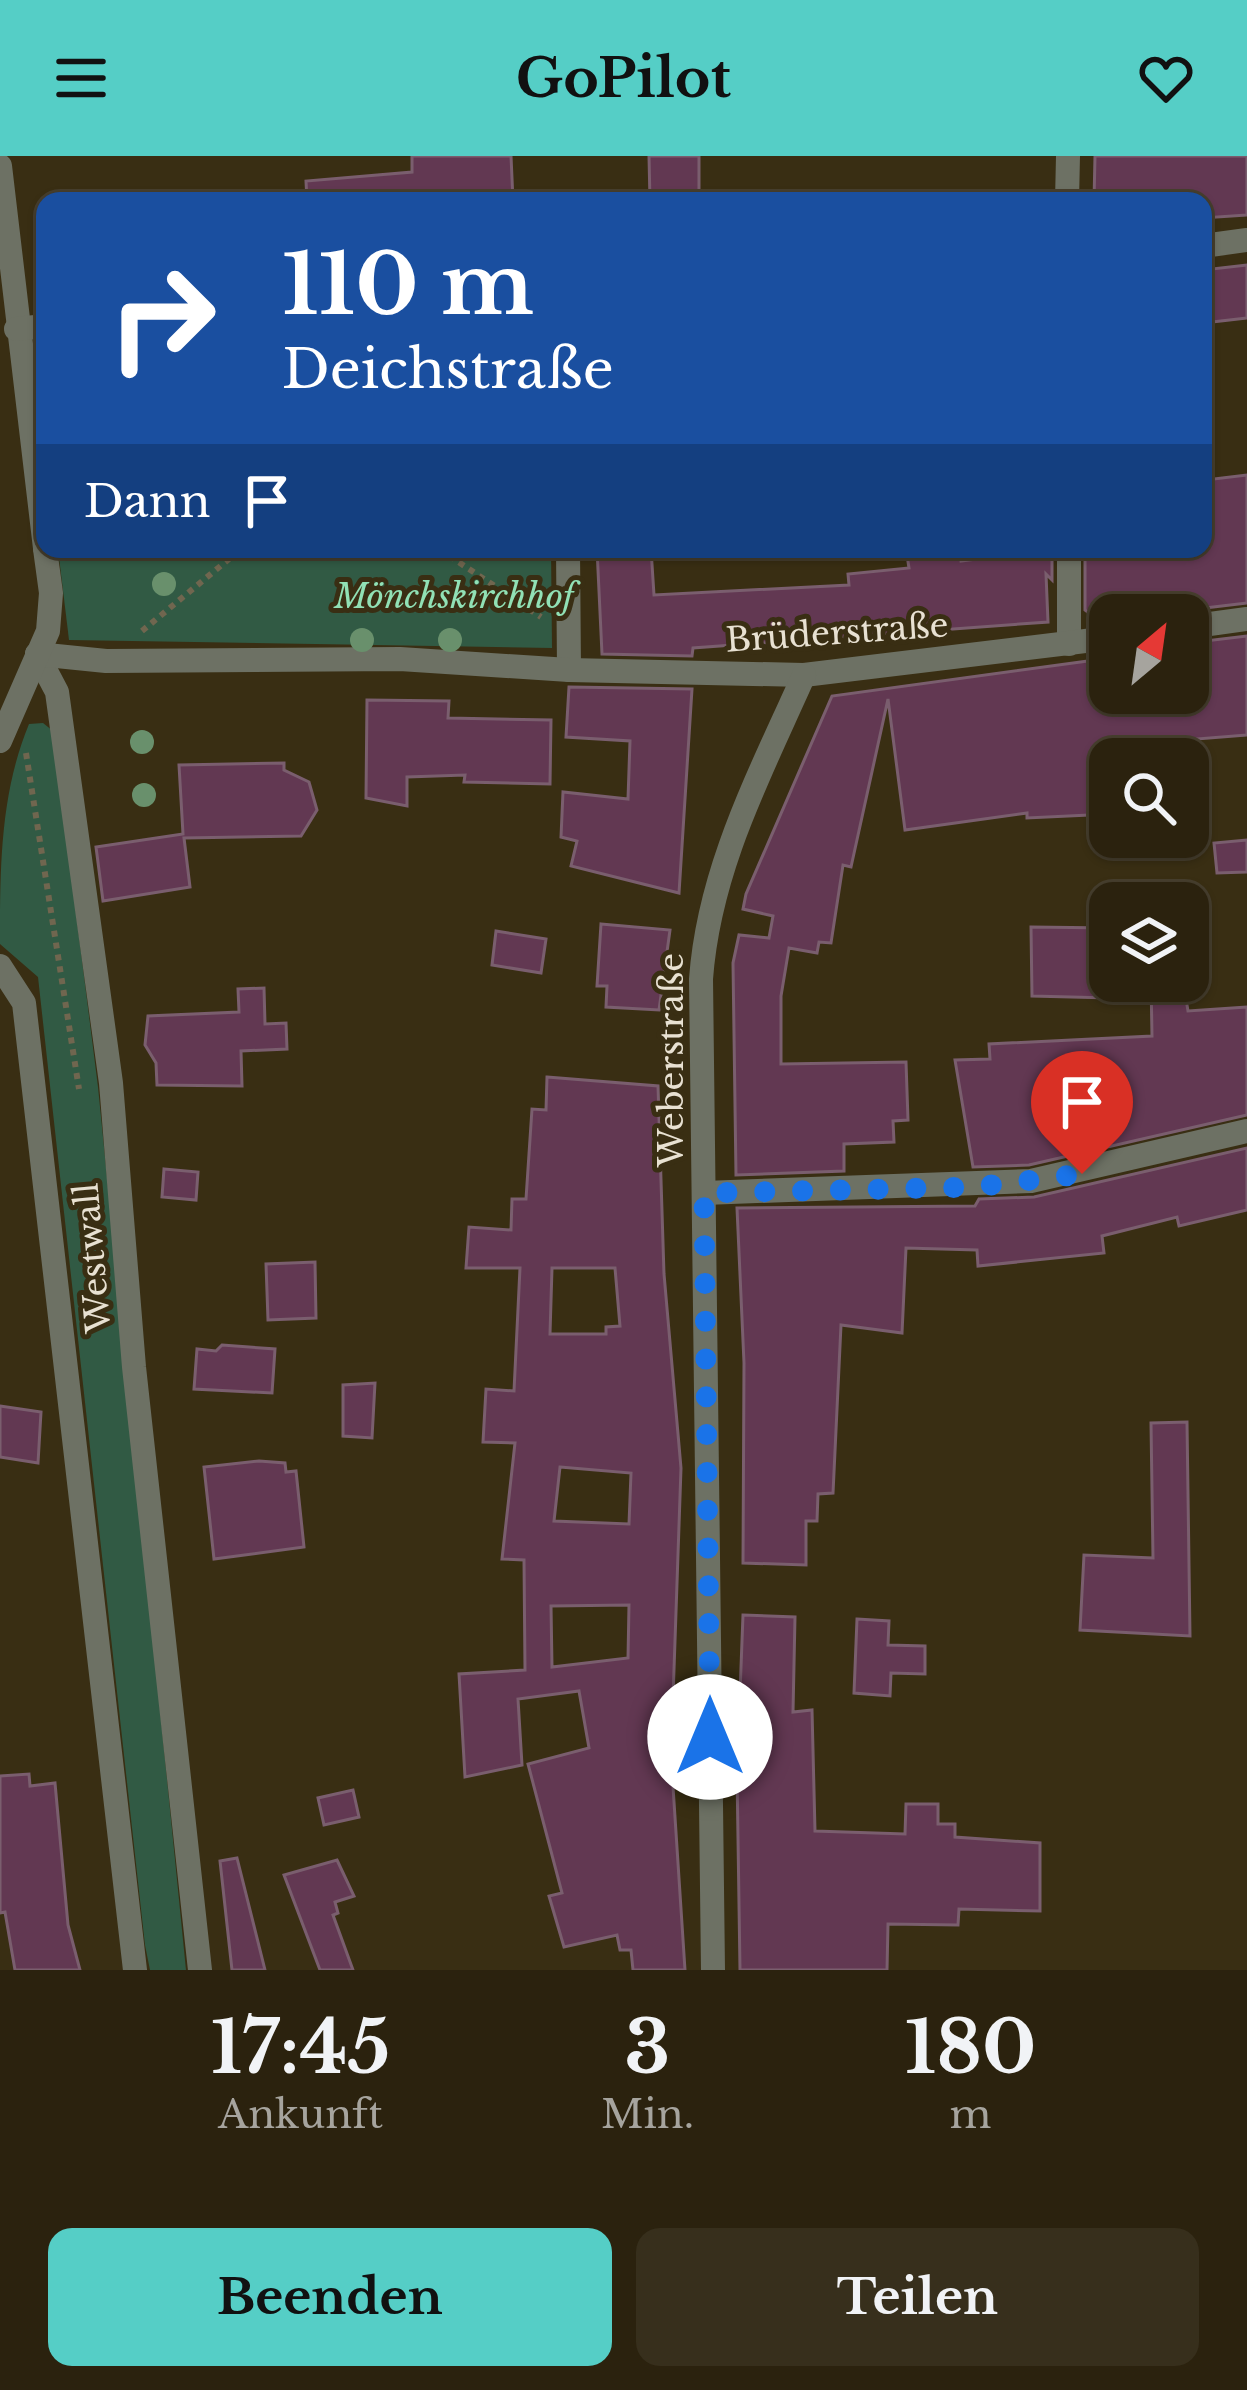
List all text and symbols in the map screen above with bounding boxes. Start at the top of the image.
icon: menu [48,45,114,111]
text: GoPilot [516,45,731,112]
icon: heart [1133,45,1199,111]
text: 110 m [282,233,534,337]
icon: right [84,240,240,396]
text: Deichstraße [282,336,614,403]
icon: arrive [234,468,300,534]
text: Dann [84,473,210,529]
park label: Mönchskirchhof [333,576,581,617]
north arrow [1089,594,1209,714]
map controls [1089,594,1209,1002]
street label: Brüderstraße [724,604,950,661]
button: search [1089,738,1209,858]
button: layers [1089,882,1209,1002]
street label: Weberstraße [651,953,692,1168]
pin [1031,1051,1133,1174]
icon: arrive [1049,1069,1115,1135]
street label: Westwall [66,1181,120,1336]
position arrow [647,1674,773,1800]
text: 17:45 [211,2003,390,2092]
text: 3 [625,2003,670,2092]
text: 180 [905,2003,1036,2092]
text: Ankunft [218,2090,383,2139]
text: Min. [601,2090,694,2139]
text: m [950,2090,991,2139]
button: Beenden [48,2228,612,2366]
button: Teilen [636,2228,1199,2366]

